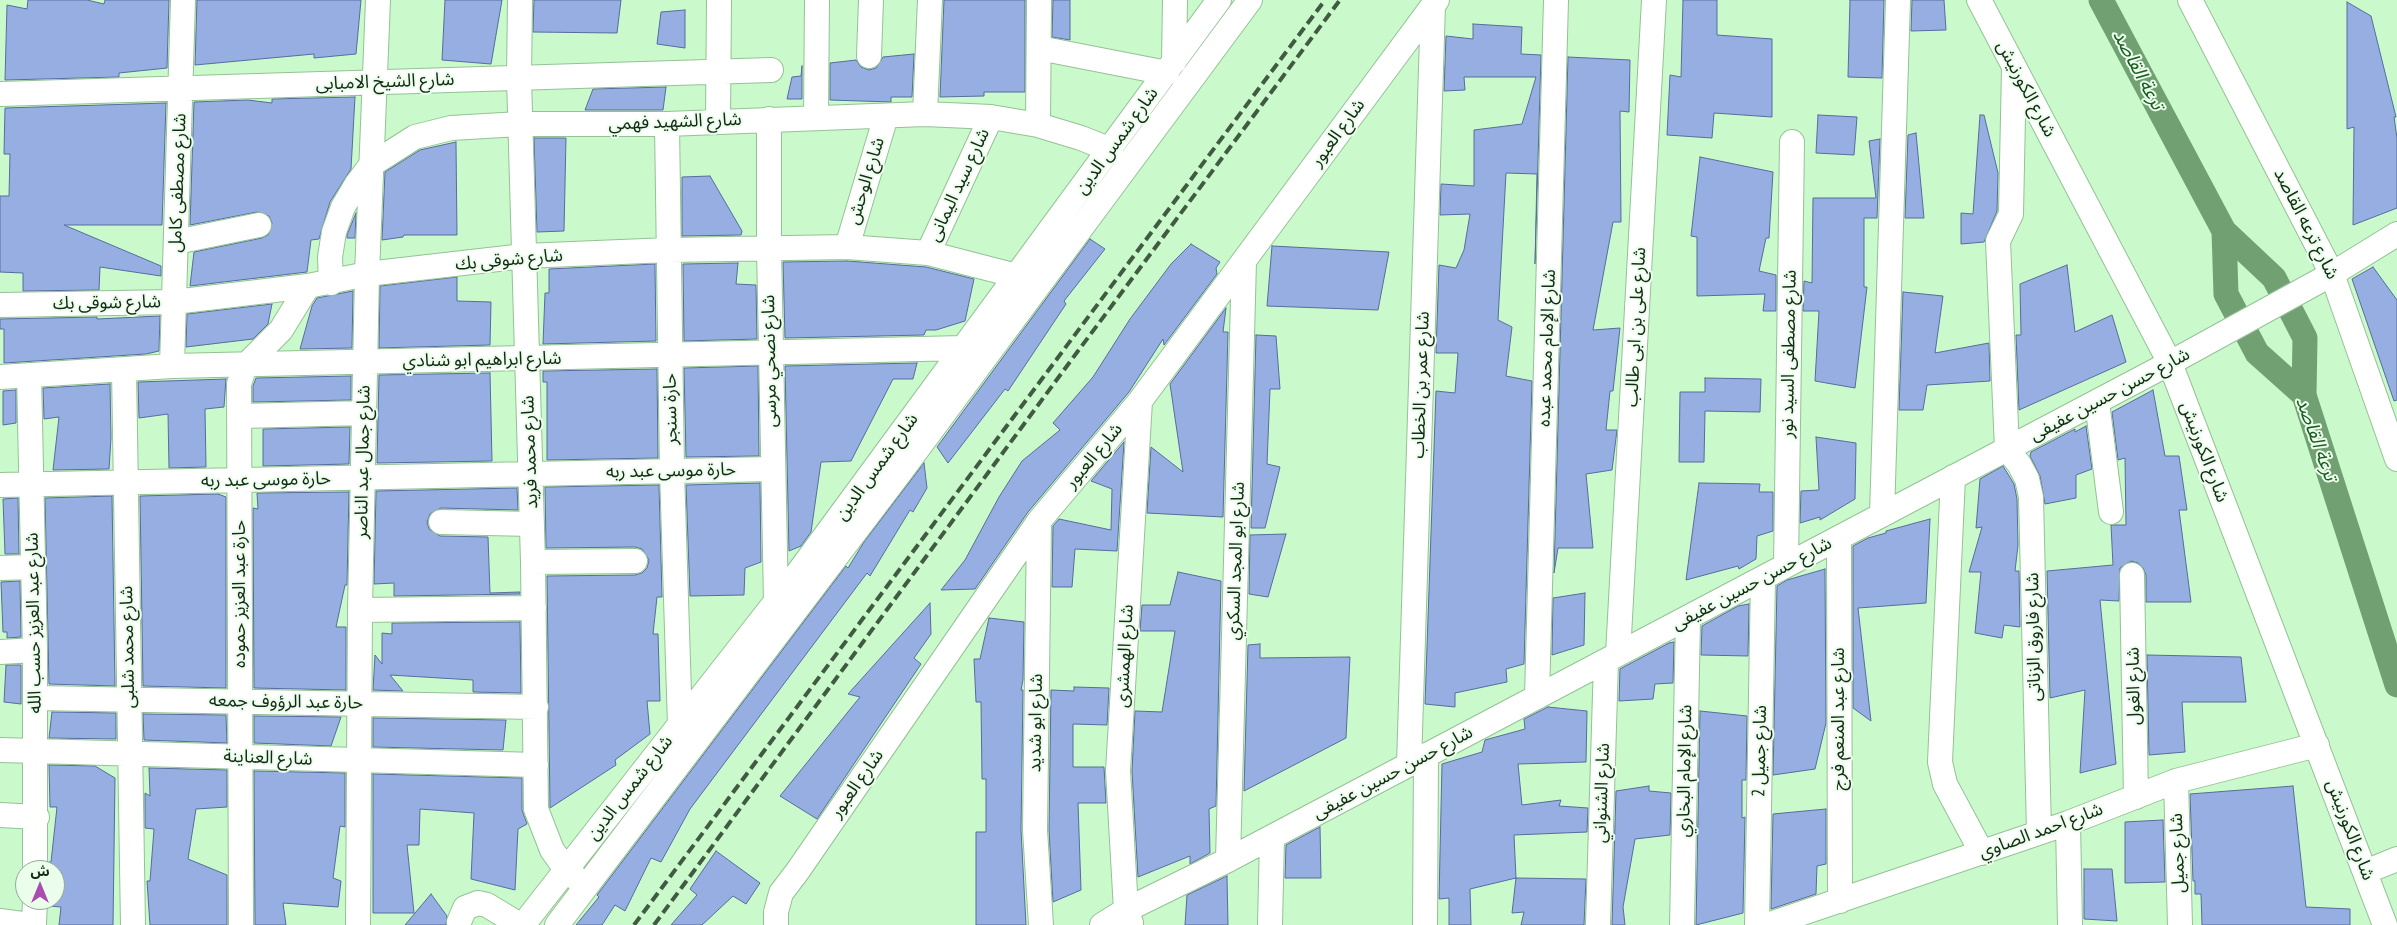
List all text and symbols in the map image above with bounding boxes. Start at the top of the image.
water label: ترعة القاصد [2107,26,2169,114]
street label: شارع الكورنيش [1992,37,2060,141]
street label: شارع الشيخ الامبابى [315,69,455,95]
street label: شارع شمس الدين [1071,83,1163,199]
street label: شارع العبور [1306,95,1370,171]
street label: شارع الشهيد فهمي [608,109,742,135]
street label: شارع مصطفى كامل [165,113,191,253]
street label: شارع سيد اليمانى [923,125,995,245]
street label: شارع الوحش [843,135,889,227]
street label: شارع ترعه القاصد [2269,165,2343,283]
street label: شارع شوقى بك [454,245,564,275]
street label: شارع على بن ابى طالب [1621,246,1651,408]
street label: شارع الإمام محمد عبده [1533,269,1561,427]
street label: شارع مصطفى السيد نور [1777,270,1801,438]
street label: شارع شوقى بك [53,291,161,315]
street label: شارع نصحي مرسى [758,294,782,428]
street label: شارع عمر بن الخطاب [1408,311,1434,459]
street label: شارع حسن حسين عفيفى [2026,344,2194,446]
street label: شارع ابراهيم ابو شنادي [402,348,562,372]
street label: حارة سنجر [660,373,682,445]
street label: شارع جمال عبد الناصر [351,385,375,539]
water label: ترعة القاصد [2290,394,2342,484]
street label: شارع محمد فريد [517,395,543,509]
street label: شارع الكورنيش [2175,399,2233,505]
street label: شارع شمس الدين [831,409,923,525]
street label: شارع العبور [1060,419,1128,493]
street label: حارة موسى عبد ربه [606,459,736,483]
street label: حارة موسى عبد ربه [201,468,331,492]
street label: شارع ابو المجد السكري [1222,481,1250,641]
street label: حارة عبد العزيز حموده [229,520,251,668]
street label: شارع عبد العزيز حسب الله [22,532,46,714]
street label: شارع حسن حسين عفيفى [1668,533,1836,635]
street label: شارع فاروق الزناتى [2022,572,2046,702]
street label: شارع محمد شلبى [116,586,140,708]
street label: شارع الهمشرى [1112,604,1138,708]
street label: شارع عبد المنعم فرج [1828,647,1850,791]
street label: شارع الغول [2123,647,2145,725]
street label: شارع ابو شديد [1024,673,1048,773]
street label: حارة عبد الرؤوف جمعه [209,690,363,714]
street label: شارع الإمام البخاري [1673,704,1697,838]
street label: شارع جميل 2 [1748,705,1772,797]
street label: شارع حسن حسين عفيفى [1309,722,1477,824]
street label: شارع شمس الدين [582,731,678,845]
street label: شارع الشنواني [1589,743,1615,843]
street label: شارع العناينة [223,746,313,770]
street label: شارع العبور [826,746,888,822]
street label: شارع الكورنيش [2321,777,2379,883]
street label: شارع احمد الصاوي [1976,799,2106,863]
street label: شارع جميل [2166,813,2190,893]
north arrow [15,860,65,910]
text: ش [30,862,50,880]

